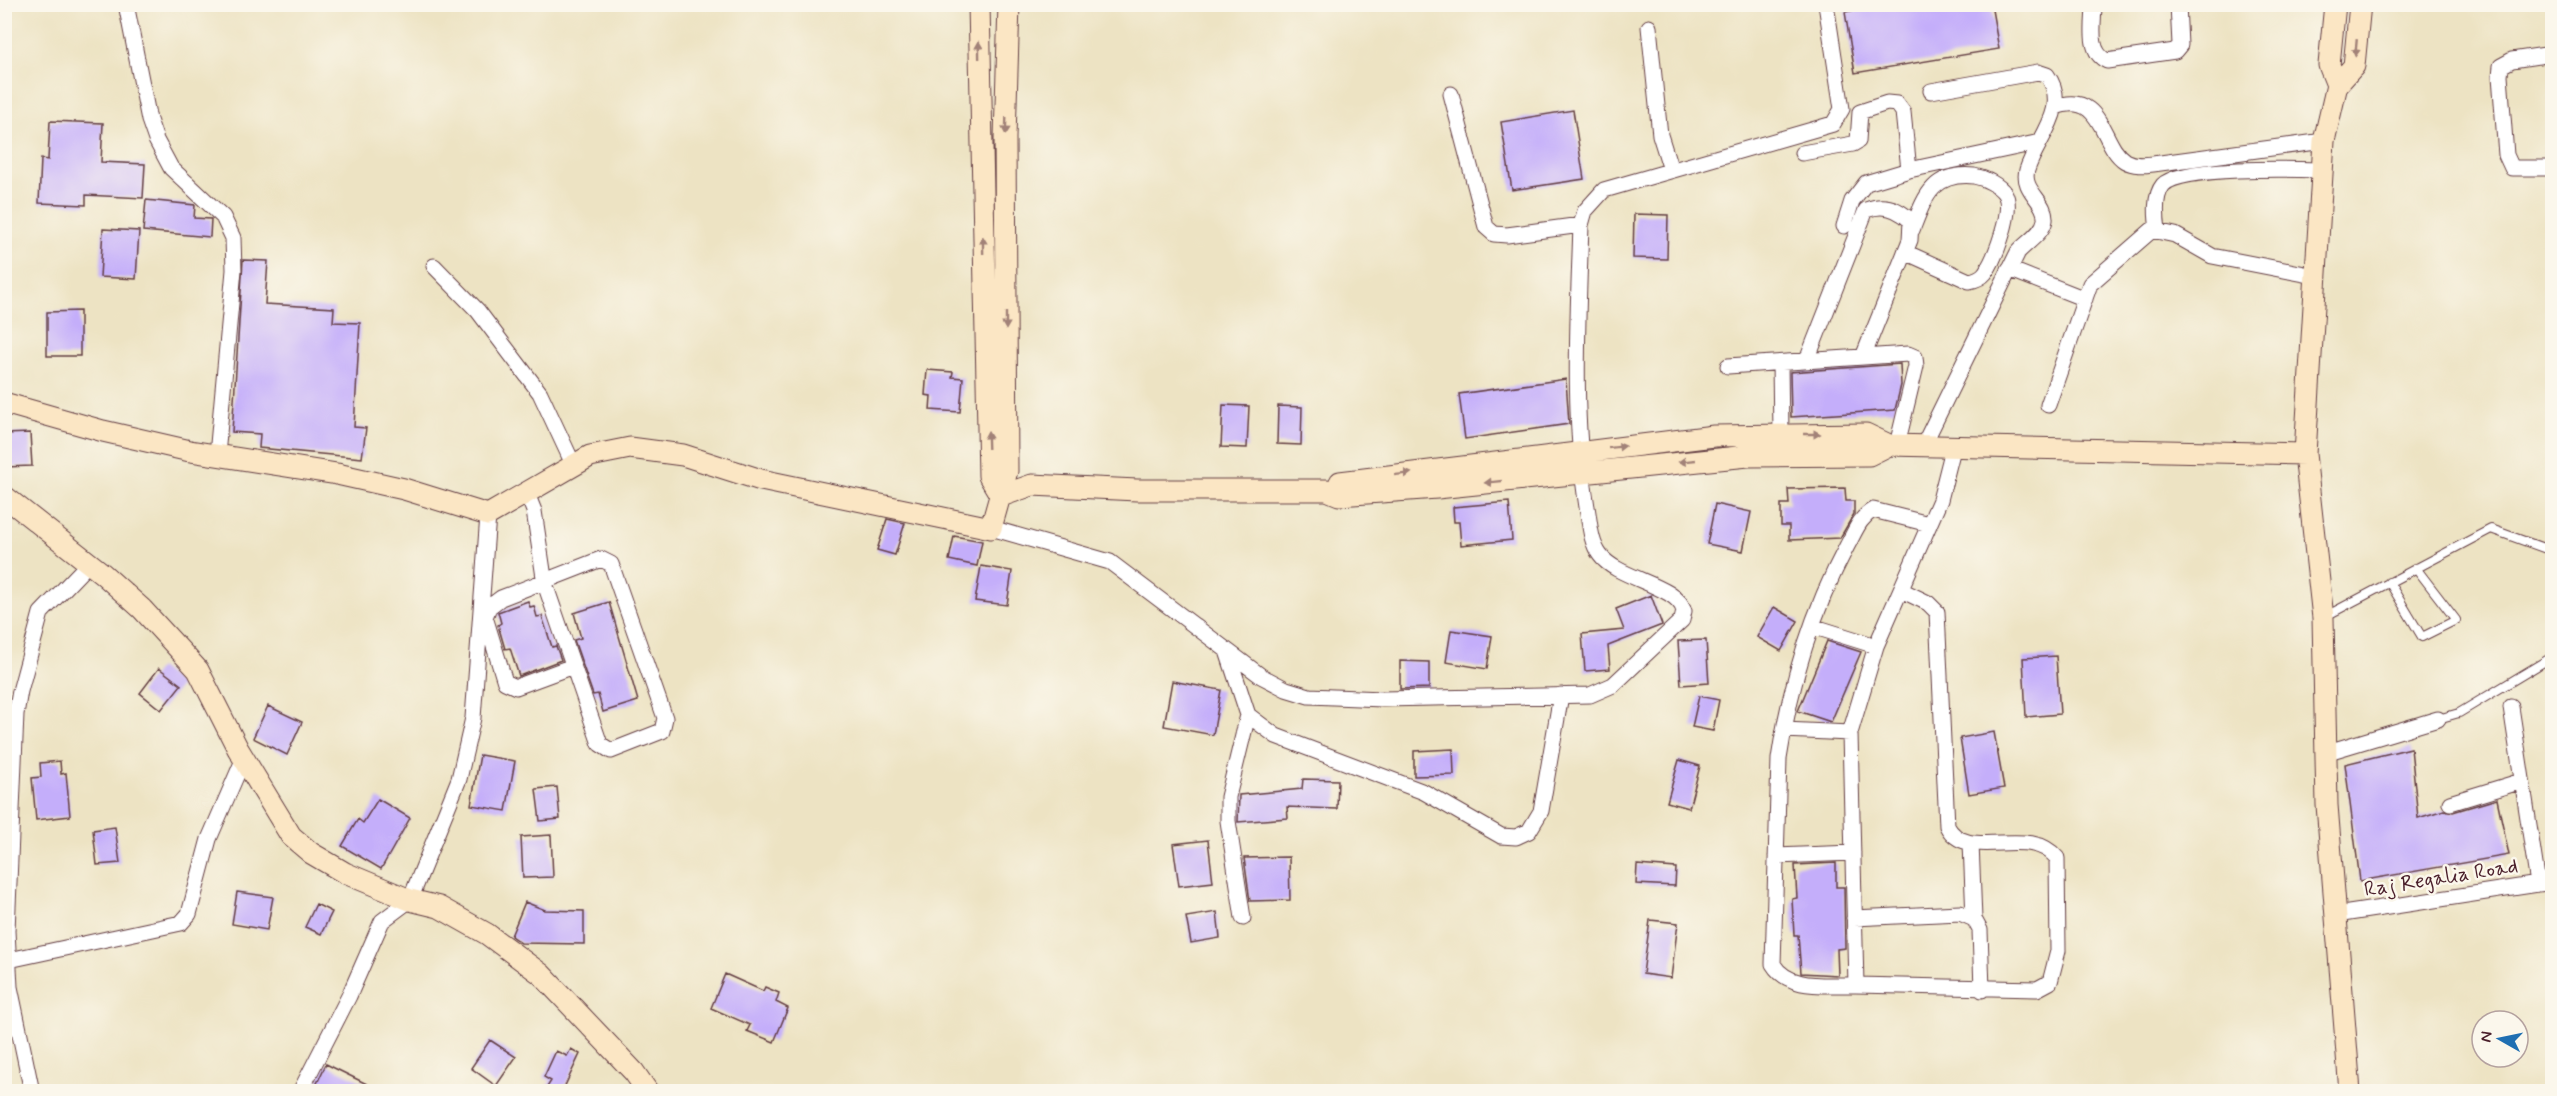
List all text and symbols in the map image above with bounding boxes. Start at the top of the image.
one-way arrow [2351,39,2361,58]
one-way arrow [974,41,984,60]
one-way arrow [1001,116,1010,135]
one-way arrow [978,236,988,255]
one-way arrow [1001,311,1011,330]
one-way arrow [1802,429,1821,439]
one-way arrow [983,431,993,450]
one-way arrow [1608,443,1627,452]
one-way arrow [1677,456,1696,466]
one-way arrow [1394,469,1413,479]
one-way arrow [1483,477,1502,487]
street label: Raj Regalia Road [2362,852,2520,904]
north arrow [2470,1009,2530,1069]
text: N [2475,1030,2498,1044]

